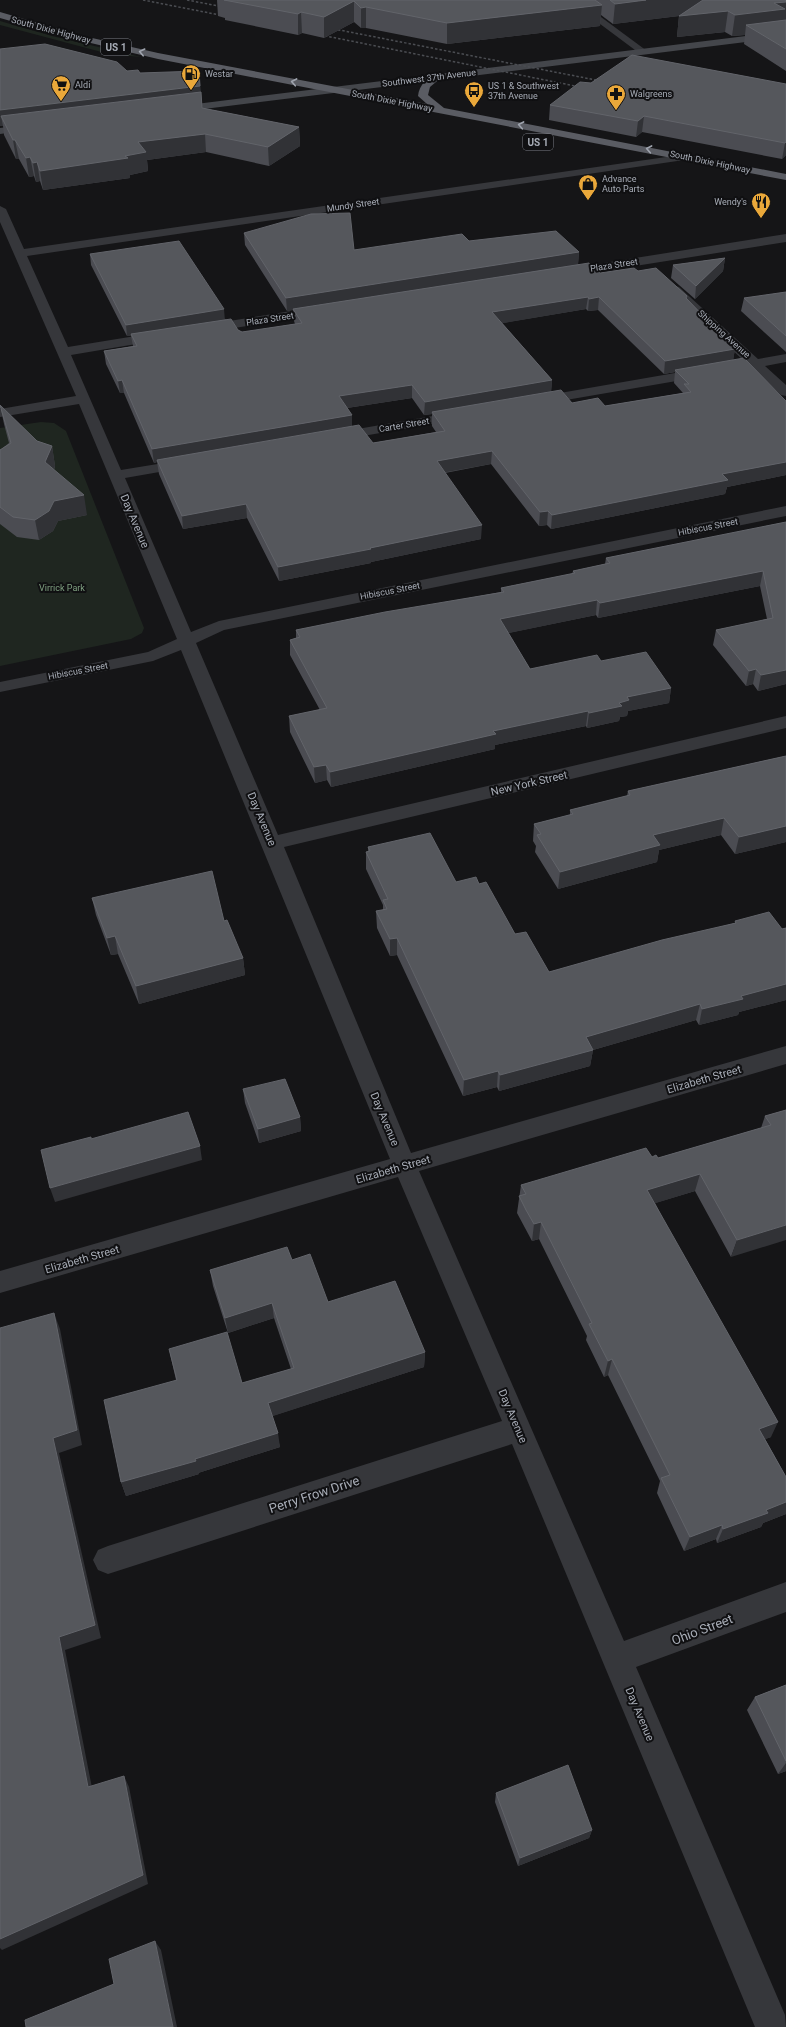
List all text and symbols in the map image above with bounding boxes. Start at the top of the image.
street label: South Dixie Highway [10,15,93,46]
road number: US 1 [101,39,131,55]
one-way arrow [138,49,145,57]
fuel station icon: Westar [180,63,202,91]
street label: Southwest 37th Avenue [382,67,477,89]
place label: Westar [205,69,233,79]
supermarket icon: Aldi [50,74,72,102]
one-way arrow [291,78,297,87]
place label: Aldi [75,80,90,90]
bus stop icon: US 1 & Southwest 37th Avenue [463,80,485,108]
place label: US 1 & Southwest 37th Avenue [488,81,559,101]
pharmacy icon: Walgreens [605,83,627,111]
street label: South Dixie Highway [351,88,434,114]
place label: Walgreens [630,89,672,99]
one-way arrow [518,122,524,130]
road number: US 1 [523,134,553,150]
one-way arrow [646,146,652,154]
street label: South Dixie Highway [669,149,752,176]
shop icon: Advance Auto Parts [577,173,599,201]
place label: Advance Auto Parts [602,174,645,194]
restaurant icon: Wendy's [750,191,772,219]
street label: Mundy Street [326,196,380,214]
place label: Wendy's [714,197,747,207]
street label: Plaza Street [589,256,639,274]
street label: Shipping Avenue [696,308,752,360]
street label: Plaza Street [245,310,295,328]
street label: Carter Street [378,416,430,434]
street label: Day Avenue [117,492,152,550]
street label: Hibiscus Street [677,516,739,538]
street label: Hibiscus Street [359,580,421,602]
park label: Virrick Park [39,583,85,593]
street label: Hibiscus Street [47,660,109,682]
street label: New York Street [490,768,569,799]
street label: Day Avenue [244,790,279,848]
street label: Elizabeth Street [666,1063,743,1096]
street label: Day Avenue [367,1090,402,1148]
street label: Elizabeth Street [355,1153,432,1186]
street label: Elizabeth Street [44,1243,121,1276]
street label: Day Avenue [495,1387,530,1445]
street label: Perry Frow Drive [267,1473,361,1516]
street label: Ohio Street [670,1611,735,1648]
street label: Day Avenue [622,1685,657,1743]

